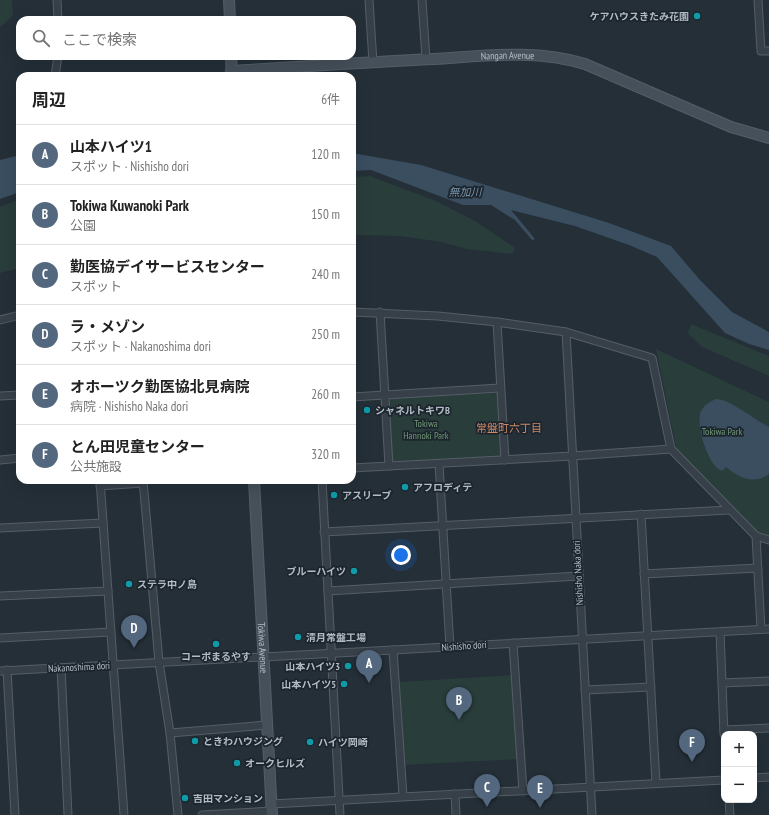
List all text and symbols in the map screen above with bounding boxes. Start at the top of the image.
place label: ケアハウスきたみ花園 [589,10,689,23]
marker: ケアハウスきたみ花園 [692,11,702,21]
search box [16,16,356,60]
icon: search [30,27,52,49]
text: ここで検索 [62,30,137,49]
street label: Nangan Avenue [480,48,535,62]
text: 周辺 [32,89,66,111]
text: 6件 [321,91,340,108]
text: 山本ハイツ1 [70,137,152,156]
text: A [42,146,48,163]
text: 120 m [311,146,340,163]
text: スポット · Nishisho dori [70,158,189,175]
water label: 無加川 [449,185,482,199]
text: Tokiwa Kuwanoki Park [70,196,189,215]
text: B [42,206,48,223]
text: 150 m [311,206,340,223]
text: 公園 [70,217,96,234]
text: 勤医協デイサービスセンター [70,257,265,276]
text: C [42,266,48,283]
text: 240 m [311,266,340,283]
text: スポット [70,278,122,295]
text: ラ・メゾン [70,317,145,336]
text: D [42,326,48,343]
text: 250 m [311,326,340,343]
text: スポット · Nakanoshima dori [70,338,211,355]
text: オホーツク勤医協北見病院 [70,377,250,396]
text: E [42,386,48,403]
text: 260 m [311,386,340,403]
text: 病院 · Nishisho Naka dori [70,398,188,415]
place label: シャネルトキワB [375,404,450,417]
marker: シャネルトキワB [362,405,372,415]
park label: Tokiwa Hannoki Park [403,417,449,442]
district label: 常盤町六丁目 [476,421,542,435]
park label: Tokiwa Park [702,425,742,438]
text: とん田児童センター [70,437,205,456]
text: F [42,446,48,463]
text: 320 m [311,446,340,463]
text: 公共施設 [70,458,122,475]
place label: アフロディテ [413,481,472,494]
marker: アフロディテ [400,482,410,492]
place label: アスリーブ [342,489,391,502]
marker: アスリーブ [329,490,339,500]
street label: Nishisho Naka dori [570,540,586,606]
your location [391,545,411,565]
place label: ブルーハイツ [286,565,346,578]
marker: ブルーハイツ [349,566,359,576]
place label: ステラ中ノ島 [137,578,197,591]
marker: ステラ中ノ島 [124,579,134,589]
pin: D [121,615,147,648]
street label: Tokiwa Avenue [255,622,271,674]
place label: 清月常盤工場 [306,631,366,644]
marker: 清月常盤工場 [293,632,303,642]
street label: Nishisho dori [441,638,487,654]
marker: コーポまるやす [211,639,221,649]
place label: コーポまるやす [181,650,251,663]
pin: A [356,650,382,683]
street label: Nakanoshima dori [48,659,110,675]
place label: 山本ハイツ3 [285,660,340,673]
marker: 山本ハイツ3 [343,661,353,671]
place label: 山本ハイツ5 [281,678,336,691]
marker: 山本ハイツ5 [339,679,349,689]
pin: B [446,687,472,720]
pin: F [679,729,705,762]
map controls [721,731,757,803]
button: + [721,731,757,767]
place label: ときわハウジング [203,735,283,748]
marker: ときわハウジング [190,736,200,746]
place label: ハイツ岡崎 [318,736,368,749]
marker: ハイツ岡崎 [305,737,315,747]
place label: オークヒルズ [245,757,305,770]
marker: オークヒルズ [232,758,242,768]
button: − [721,767,757,803]
pin: C [474,774,500,807]
pin: E [527,775,553,808]
place label: 吉田マンション [193,792,263,805]
marker: 吉田マンション [180,793,190,803]

